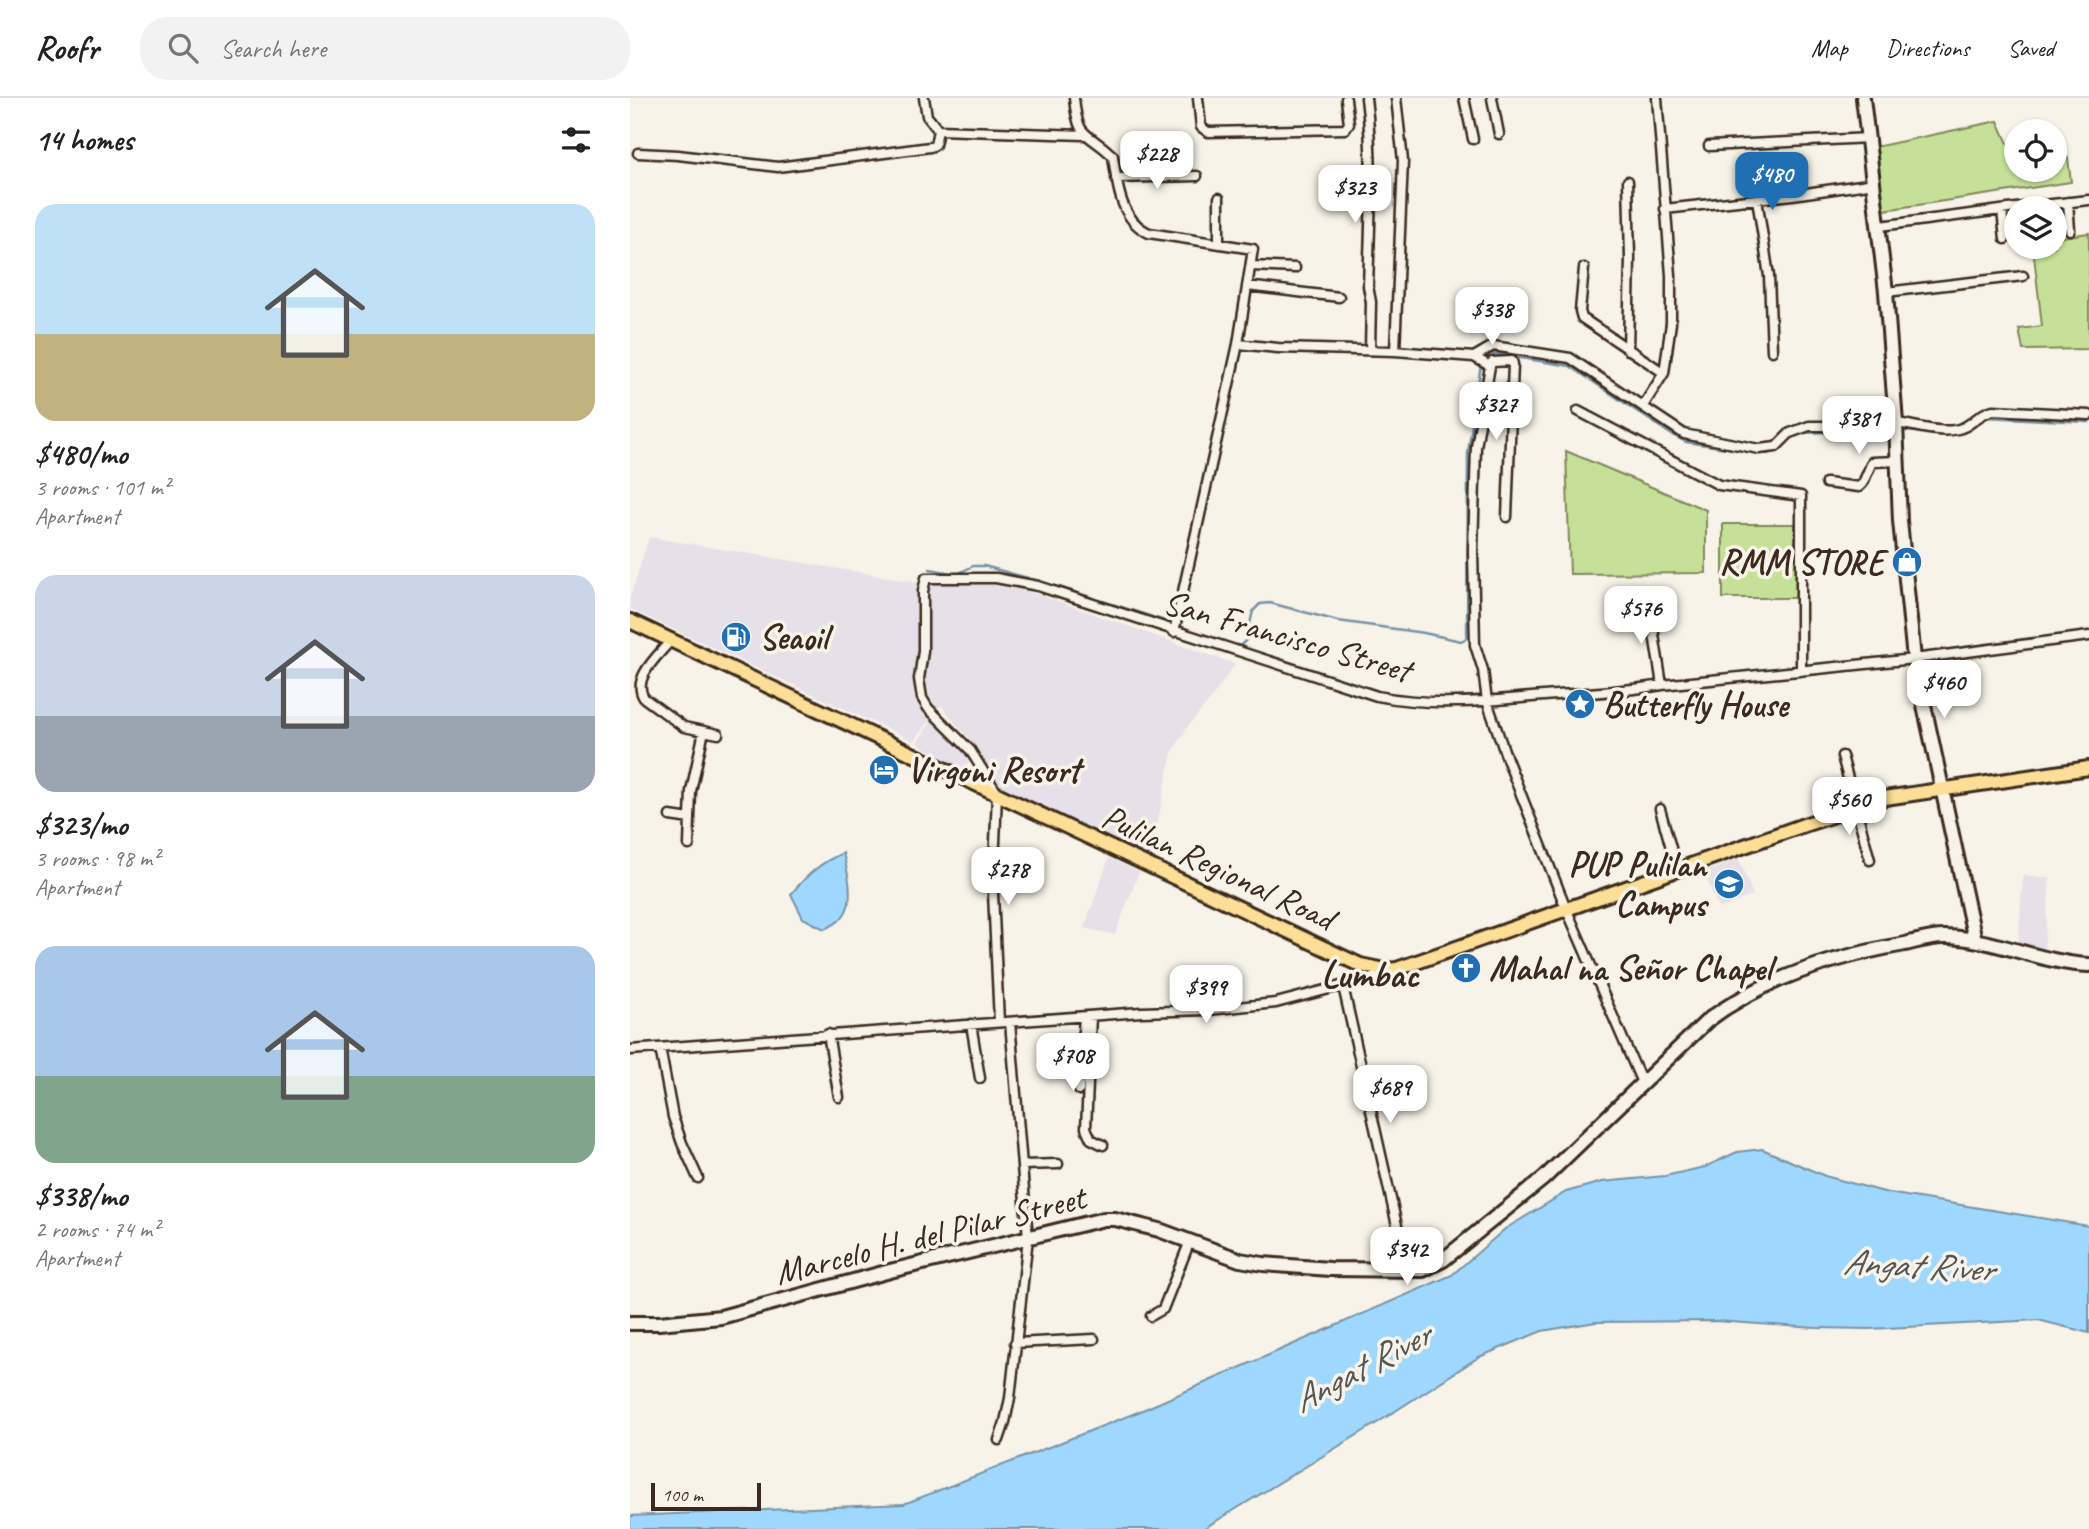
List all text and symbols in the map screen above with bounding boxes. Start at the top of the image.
search box [140,17,630,80]
text: Roofr [35,27,98,69]
icon: search [164,29,202,67]
text: Search here [220,32,326,65]
text: Map [1811,33,1848,63]
text: Directions [1886,33,1969,63]
text: Saved [2007,33,2054,63]
map controls [2004,119,2067,259]
button: locate [2004,119,2067,182]
text: 14 homes [35,121,133,159]
icon: filters [557,121,595,159]
pin: $228 [1116,132,1198,191]
text: $228 [1136,139,1178,168]
pin: $480 [1731,152,1813,212]
text: $480 [1751,160,1793,189]
pin: $323 [1314,166,1396,225]
text: $323 [1334,173,1376,202]
button: layers [2004,196,2067,259]
icon: home [252,250,378,376]
pin: $338 [1451,288,1533,347]
text: $338 [1471,295,1513,324]
pin: $327 [1455,382,1537,442]
text: $327 [1475,390,1517,419]
pin: $381 [1818,396,1900,456]
text: $381 [1838,404,1880,433]
text: $480/mo [35,435,127,473]
text: 3 rooms · 101 m² [35,473,170,502]
text: Apartment [35,502,120,531]
place label: RMM STORE [1719,540,1889,585]
shop icon: RMM STORE [1890,545,1924,579]
street label: San Francisco Street [1158,579,1420,694]
pin: $576 [1600,587,1682,646]
text: $576 [1620,594,1662,623]
place label: Seaoil [759,615,834,660]
fuel station icon: Seaoil [719,620,753,654]
icon: home [252,621,378,747]
pin: $460 [1903,660,1985,720]
text: $460 [1923,668,1965,697]
place label: Butterfly House [1603,682,1790,727]
place icon: Butterfly House [1563,687,1597,721]
place label: Virgoni Resort [907,748,1085,793]
hotel icon: Virgoni Resort [867,753,901,787]
pin: $560 [1808,778,1890,837]
text: $560 [1828,785,1870,814]
street label: Pulilan Regional Road [1095,794,1346,943]
text: $323/mo [35,806,127,844]
place label: PUP Pulilan Campus [1569,842,1710,927]
text: 3 rooms · 98 m² [35,844,159,873]
pin: $278 [967,848,1049,907]
text: $278 [987,855,1029,884]
school or university icon: PUP Pulilan Campus [1712,867,1746,901]
text: Apartment [35,873,120,902]
place label: Mahal na Señor Chapel [1489,946,1778,991]
district label: Lumbac [1321,951,1420,998]
church icon: Mahal na Señor Chapel [1449,951,1483,985]
pin: $399 [1165,965,1247,1025]
text: $399 [1186,973,1226,1002]
icon: home [252,992,378,1118]
pin: $708 [1032,1034,1114,1093]
text: $708 [1052,1041,1094,1070]
pin: $689 [1349,1066,1431,1125]
text: $689 [1369,1073,1411,1102]
street label: Marcelo H. del Pilar Street [770,1174,1093,1295]
text: $338/mo [35,1177,127,1215]
text: 2 rooms · 74 m² [35,1215,159,1244]
pin: $342 [1366,1228,1448,1287]
text: $342 [1386,1235,1428,1264]
water label: Angat River [1842,1238,2000,1293]
text: Apartment [35,1244,120,1273]
water label: Angat River [1284,1308,1443,1423]
scale bar [651,1480,761,1512]
text: 100 m [662,1483,703,1507]

